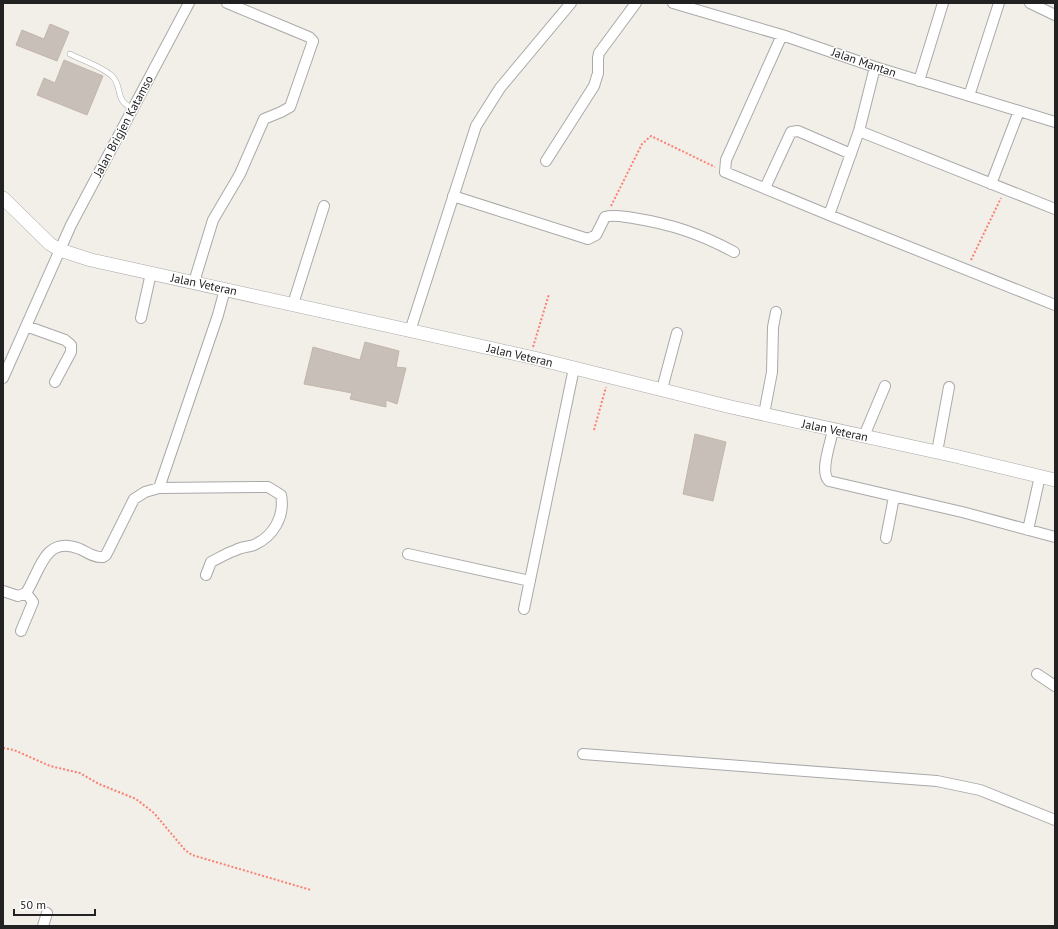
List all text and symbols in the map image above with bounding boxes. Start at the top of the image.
street label: Jalan Mantan [829,44,898,80]
street label: Jalan Brigjen Katamso [89,73,156,180]
street label: Jalan Veteran [169,269,238,298]
street label: Jalan Veteran [485,340,554,370]
street label: Jalan Veteran [800,415,869,444]
scale bar [14,891,95,917]
text: 50 m [20,897,46,912]

